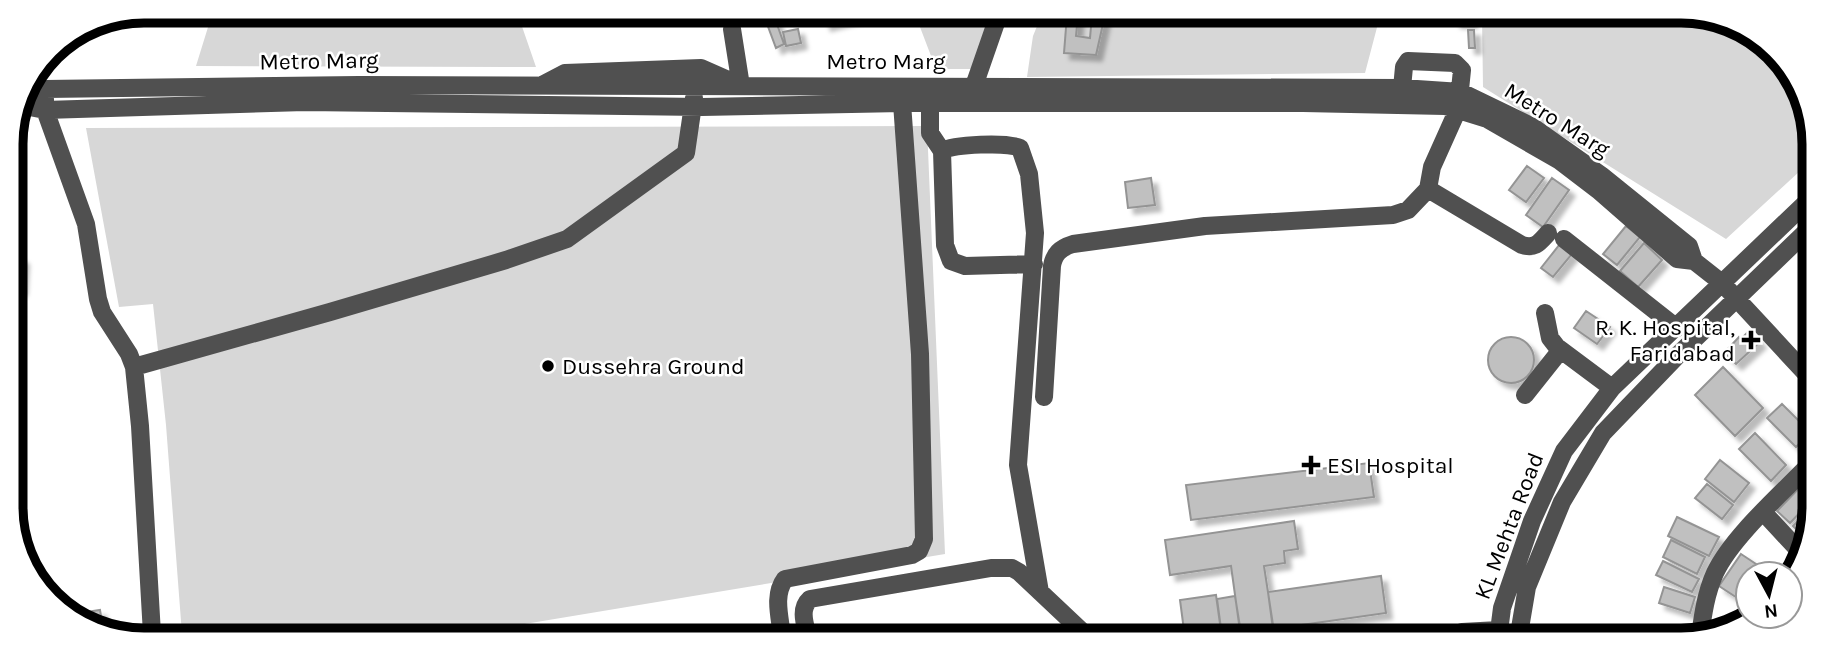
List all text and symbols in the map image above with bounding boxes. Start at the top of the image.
street label: Metro Marg [259,46,379,76]
street label: Metro Marg [826,48,946,75]
street label: Metro Marg [1499,77,1615,163]
place label: R. K. Hospital, Faridabad [1595,314,1735,367]
marker: R. K. Hospital, Faridabad [1741,330,1761,350]
place label: Dussehra Ground [562,353,745,380]
marker: Dussehra Ground [540,358,556,374]
street label: KL Mehta Road [1469,449,1549,603]
place label: ESI Hospital [1327,452,1454,479]
marker: ESI Hospital [1301,455,1321,475]
north arrow [1734,560,1804,630]
text: N [1763,599,1779,623]

